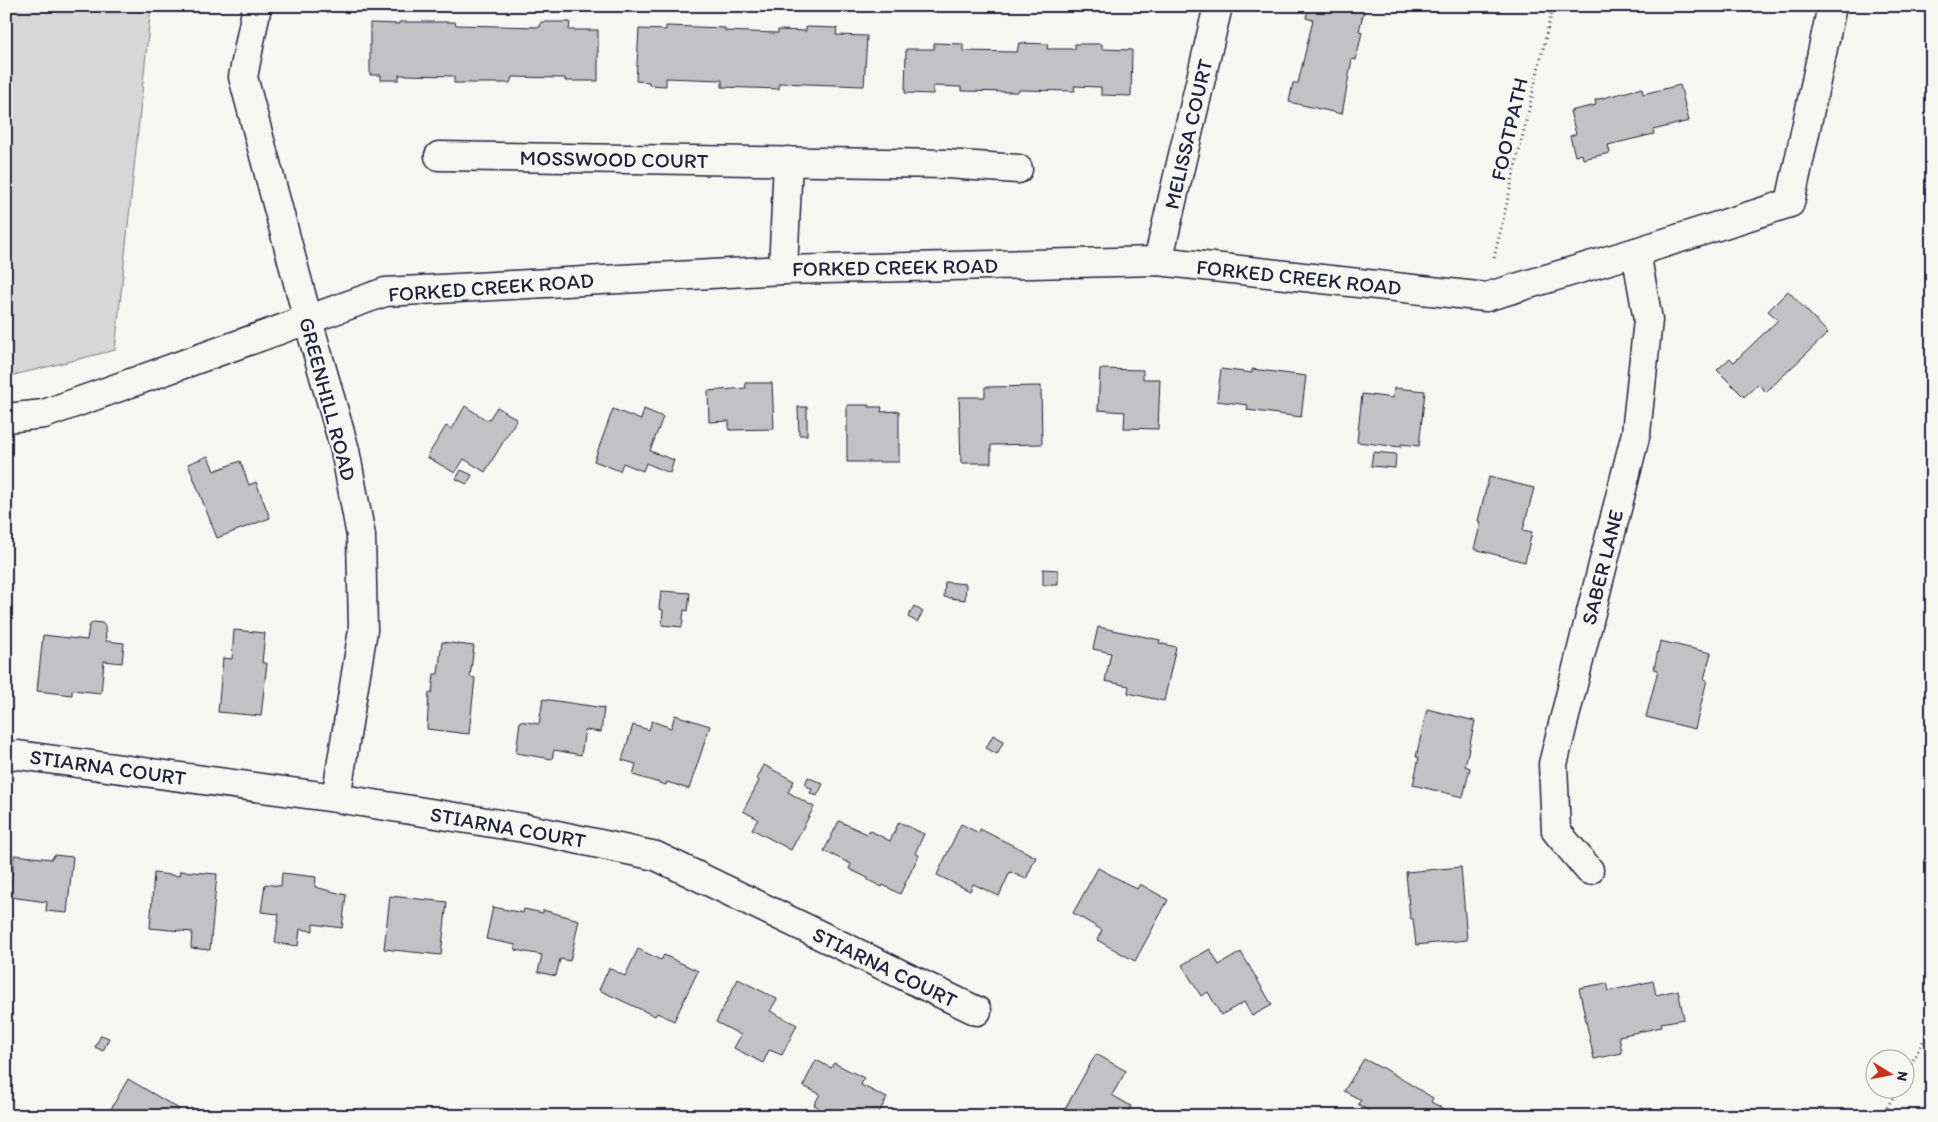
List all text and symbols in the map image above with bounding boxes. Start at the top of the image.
street label: MELISSA COURT [1159,56,1217,212]
street label: FOOTPATH [1485,75,1533,183]
street label: MOSSWOOD COURT [519,145,709,173]
street label: FORKED CREEK ROAD [792,253,998,281]
street label: FORKED CREEK ROAD [1195,254,1403,300]
street label: FORKED CREEK ROAD [387,267,595,307]
street label: GREENHILL ROAD [294,315,362,483]
street label: SABER LANE [1576,507,1628,627]
street label: STIARNA COURT [28,744,188,790]
street label: STIARNA COURT [428,801,588,853]
street label: STIARNA COURT [809,921,961,1013]
north arrow [1866,1050,1916,1100]
text: N [1893,1070,1912,1082]

